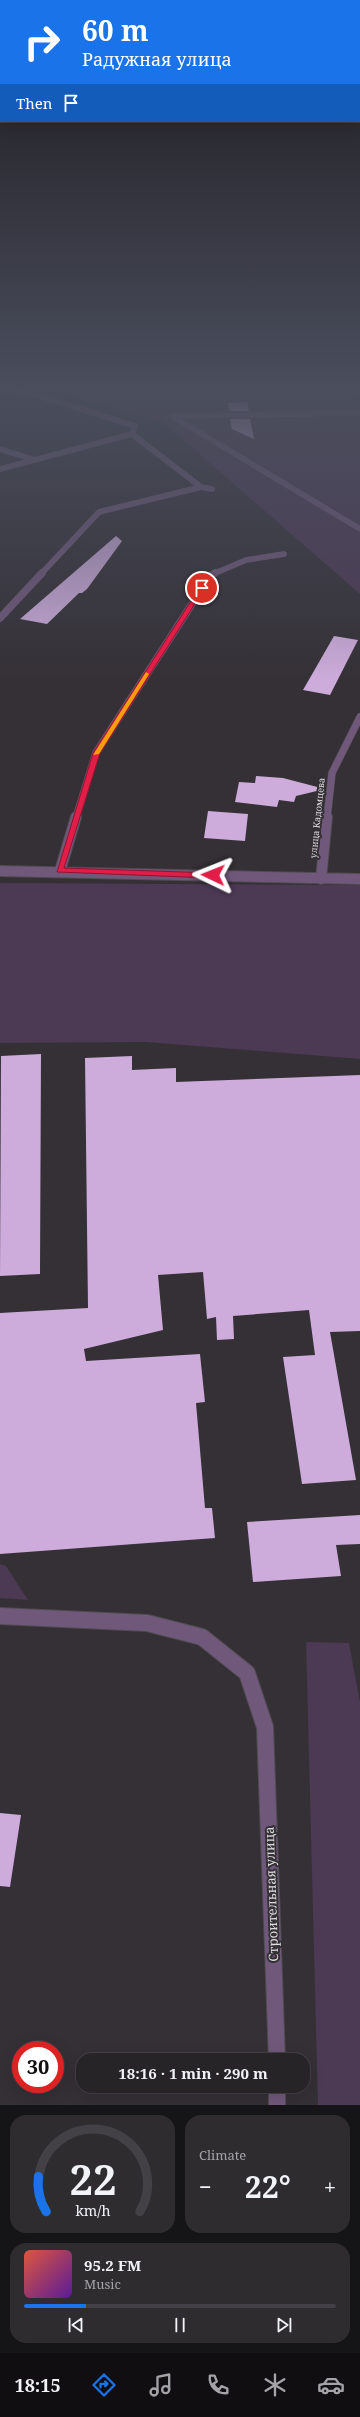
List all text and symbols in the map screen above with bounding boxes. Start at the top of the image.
text: 60 m [82,11,149,49]
icon: right [16,16,68,68]
text: Радужная улица [82,47,232,71]
icon: arrive [60,92,82,114]
text: Then [16,93,52,113]
pin [185,571,219,605]
icon: arrive [191,577,213,599]
street label: улица Кадомцева [306,777,328,859]
position arrow [192,854,234,896]
street label: Строительная улица [260,1826,282,1962]
speed limit sign: 30 [12,2041,64,2093]
text: 18:16 · 1 min · 290 m [118,2063,268,2083]
text: Climate [199,2146,246,2164]
text: 22 [69,2151,116,2207]
text: 22° [245,2166,291,2207]
text: − [199,2171,212,2201]
text: + [324,2171,336,2201]
text: km/h [75,2201,110,2220]
text: 95.2 FM [84,2255,141,2275]
text: Music [84,2275,121,2293]
icon: previous [65,2314,87,2336]
icon: pause [169,2314,191,2336]
icon: next [273,2314,295,2336]
icon: directions [90,2371,118,2399]
icon: music [147,2371,175,2399]
icon: phone [204,2371,232,2399]
icon: climate [261,2371,289,2399]
icon: car [317,2371,345,2399]
text: 18:15 [14,2373,61,2397]

